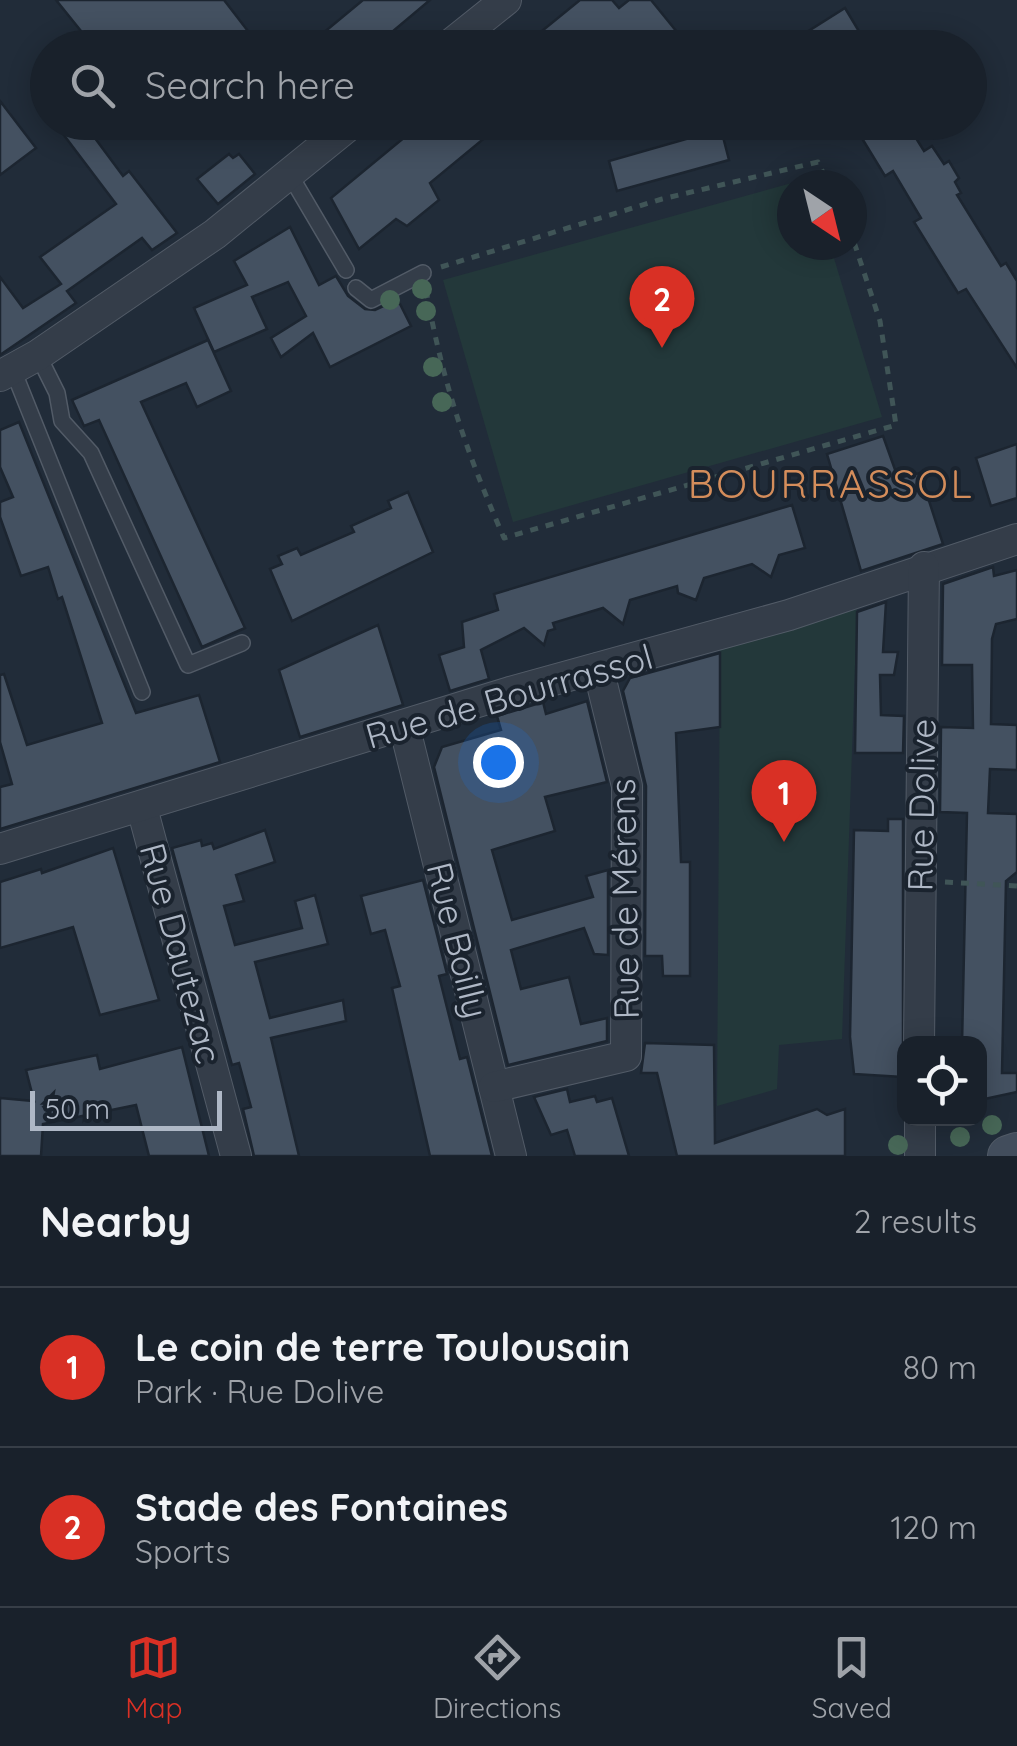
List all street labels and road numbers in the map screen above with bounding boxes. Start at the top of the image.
street label: Rue de Bourrassol [360,634,658,758]
street label: Rue Dolive [897,718,945,892]
street label: Rue de Mérens [600,778,648,1020]
street label: Rue Dautezac [131,838,231,1068]
street label: Rue Boilly [417,857,499,1023]

